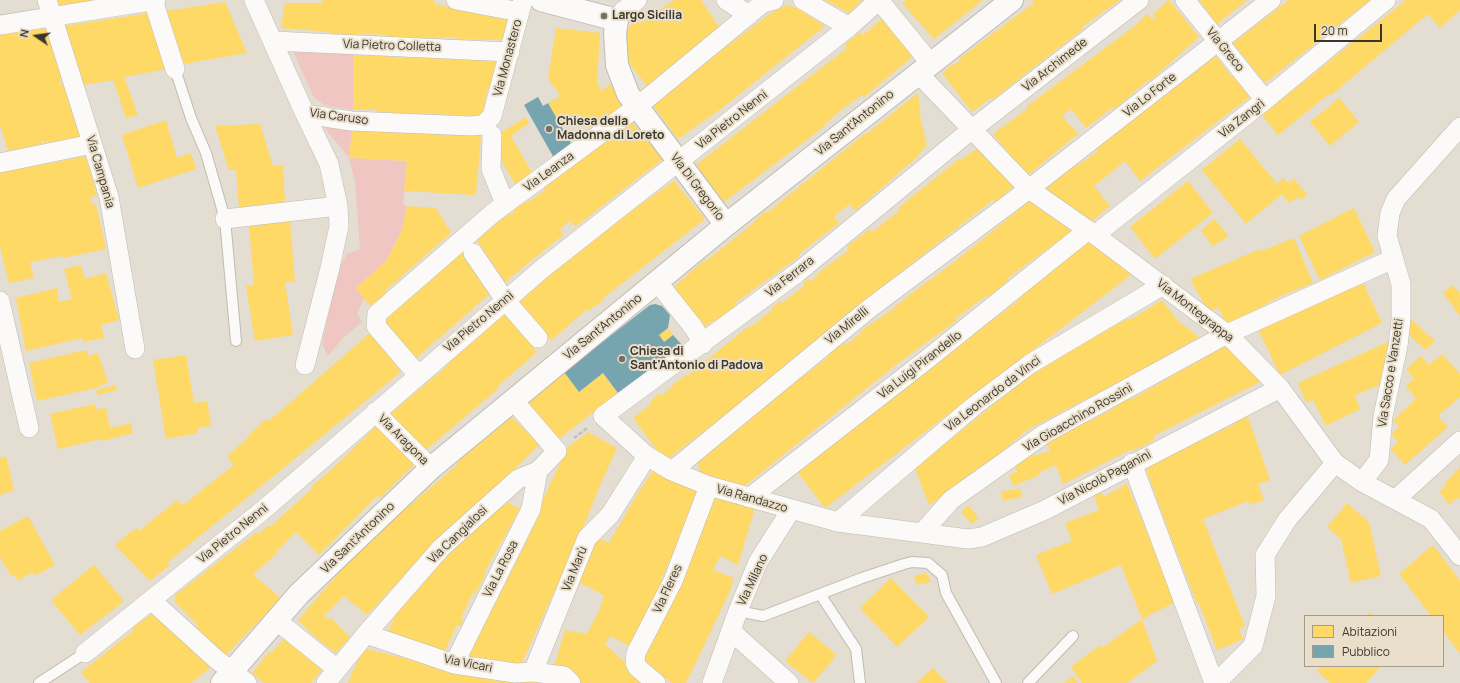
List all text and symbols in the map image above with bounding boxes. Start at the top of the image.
place label: Largo Sicilia [612,9,682,23]
marker: Largo Sicilia [599,11,609,21]
north arrow [16,16,56,56]
scale bar [1316,16,1384,42]
street label: Via Monastero [491,18,525,98]
text: 20 m [1321,22,1348,39]
street label: Via Greco [1203,25,1247,75]
text: N [16,28,32,39]
street label: Via Archimede [1020,35,1090,95]
street label: Via Pietro Colletta [343,37,441,55]
street label: Via Lo Forte [1121,70,1179,120]
street label: Via Sant'Antonino [813,87,897,159]
street label: Via Pietro Nenni [693,88,771,152]
street label: Via Zangrì [1216,97,1268,141]
street label: Via Caruso [309,106,369,128]
place label: Chiesa della Madonna di Loreto [557,115,664,143]
marker: Chiesa della Madonna di Loreto [544,124,554,134]
street label: Via Campania [83,134,117,210]
street label: Via Leanza [521,149,577,195]
street label: Via Di Gregorio [667,151,727,223]
street label: Via Ferrara [763,254,817,300]
street label: Via Montegrappa [1154,277,1236,345]
street label: Via Pietro Nenni [441,289,517,355]
street label: Via Sant'Antonino [561,291,645,363]
street label: Via Mirelli [823,304,871,348]
street label: Via Sacco e Vanzetti [1375,318,1407,428]
street label: Via Luigi Pirandello [875,328,965,402]
place label: Chiesa di Sant'Antonio di Padova [630,345,763,373]
street label: Via Leonardo da Vinci [942,353,1044,435]
marker: Chiesa di Sant'Antonio di Padova [617,354,627,364]
street label: Via Gioacchino Rossini [1021,381,1135,455]
street label: Via Aragona [375,412,431,468]
street label: Via Nicolò Paganini [1056,447,1154,509]
street label: Via Randazzo [715,482,789,516]
street label: Via Sant'Antonino [318,499,398,577]
street label: Via Pietro Nenni [195,501,271,567]
street label: Via Cangialosi [425,503,491,567]
street label: Via La Rosa [481,538,521,600]
street label: Via Marù [560,544,590,594]
street label: Via Milano [735,552,771,608]
street label: Via Fleres [650,562,686,616]
legend [1304,615,1444,667]
text: Abitazioni [1342,623,1397,640]
text: Pubblico [1342,643,1390,660]
street label: Via Vicari [443,652,493,676]

